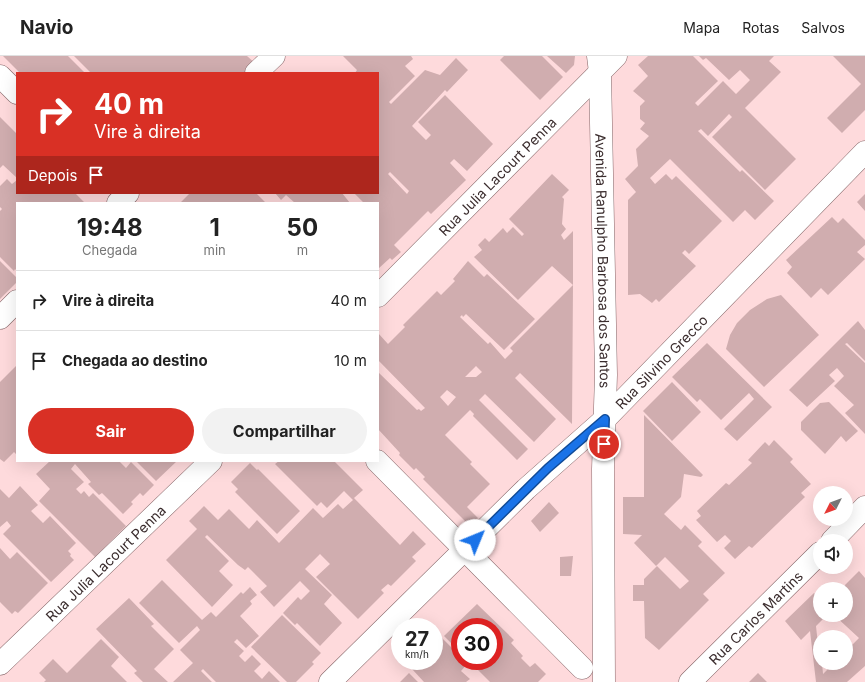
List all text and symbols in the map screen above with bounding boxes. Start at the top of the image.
text: Navio [20,16,73,39]
text: Mapa [683,19,720,36]
text: Rotas [742,19,779,36]
text: Salvos [801,19,845,36]
text: 40 m [94,87,164,121]
icon: right [28,88,80,140]
street label: Rua Julia Lacourt Penna [435,113,559,239]
text: Vire à direita [94,121,201,142]
street label: Avenida Ranulpho Barbosa dos Santos [593,133,615,389]
icon: arrive [85,164,107,186]
text: Depois [28,166,77,185]
text: 19:48 [77,213,143,242]
text: 1 [209,213,220,242]
text: 50 [287,213,318,242]
text: Chegada [82,242,137,258]
text: min [204,242,226,258]
text: m [297,242,308,258]
icon: right [28,290,50,312]
text: Vire à direita [62,291,154,310]
text: 40 m [330,291,367,310]
street label: Rua Silvino Grecco [611,311,711,412]
icon: arrive [28,350,50,372]
text: Chegada ao destino [62,351,208,370]
text: 10 m [334,351,367,370]
button: Sair [28,408,194,454]
button: Compartilhar [202,408,367,454]
pin [587,427,621,461]
icon: arrive [593,433,615,455]
north arrow [813,486,853,526]
map controls [813,486,853,670]
street label: Rua Julia Lacourt Penna [42,501,169,624]
position arrow [454,519,496,561]
button: sound [813,534,853,574]
street label: Rua Carlos Martins [705,567,806,667]
button: + [813,582,853,622]
speed limit sign: 30 [451,618,503,670]
text: 27 [405,627,429,651]
button: − [813,630,853,670]
text: km/h [405,648,429,660]

